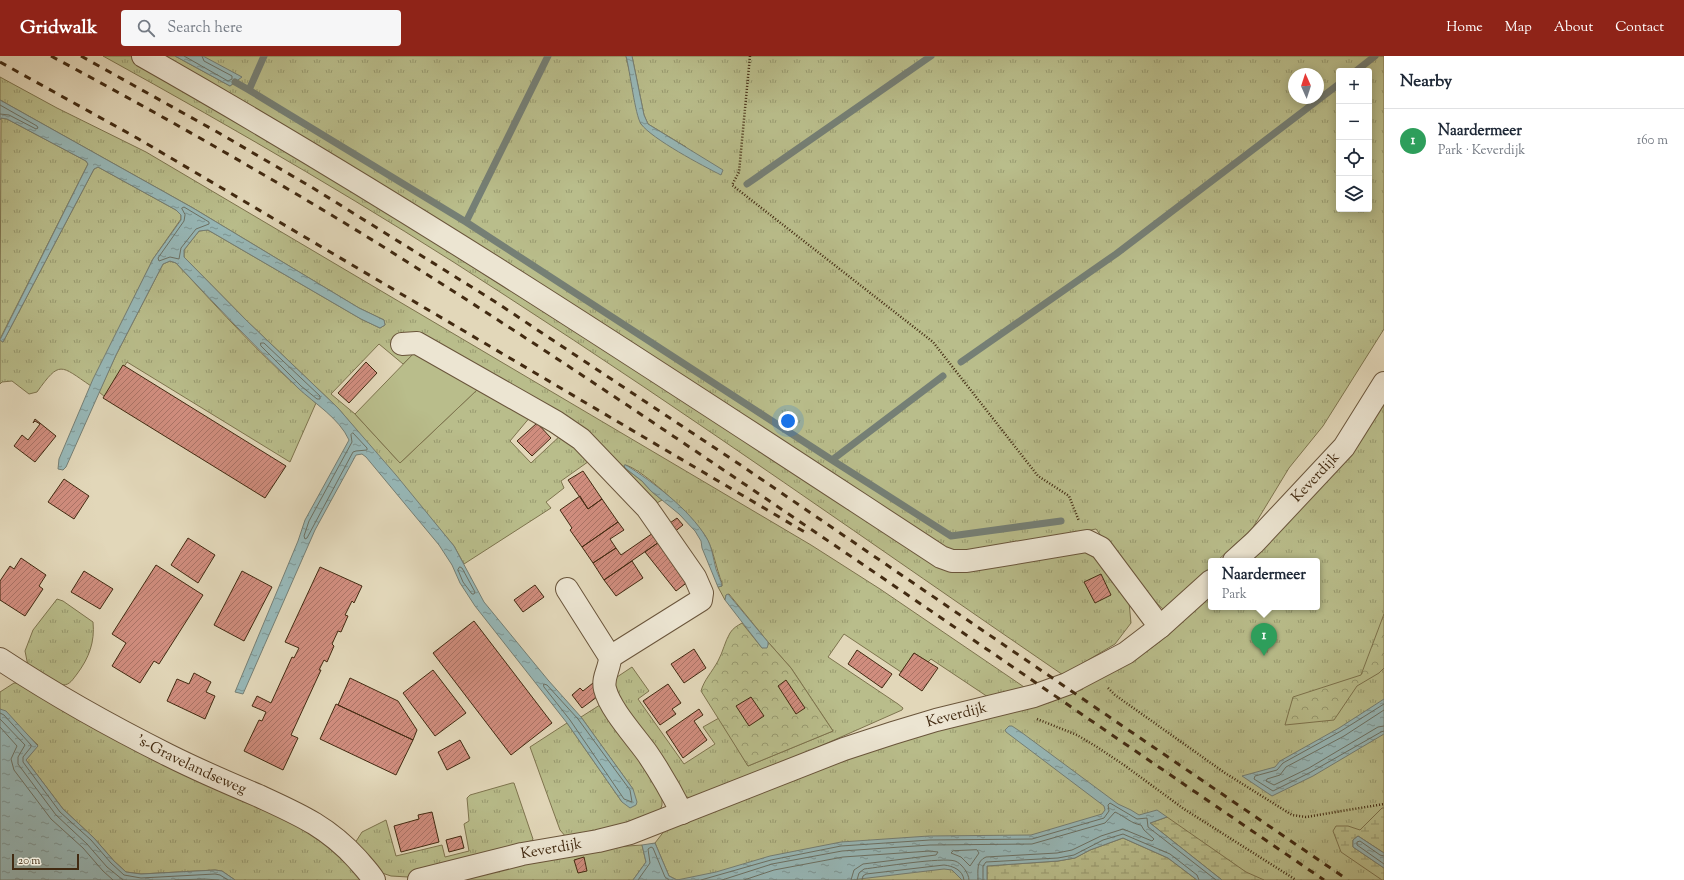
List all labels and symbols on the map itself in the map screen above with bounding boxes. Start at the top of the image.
north arrow [1288,68,1324,104]
your location [778,411,798,431]
street label: Keverdijk [1287,447,1345,507]
pin: 1 [1251,623,1277,656]
street label: Keverdijk [924,697,989,733]
street label: 's-Gravelandseweg [133,730,250,800]
street label: Keverdijk [519,833,584,865]
scale bar [12,852,79,871]

